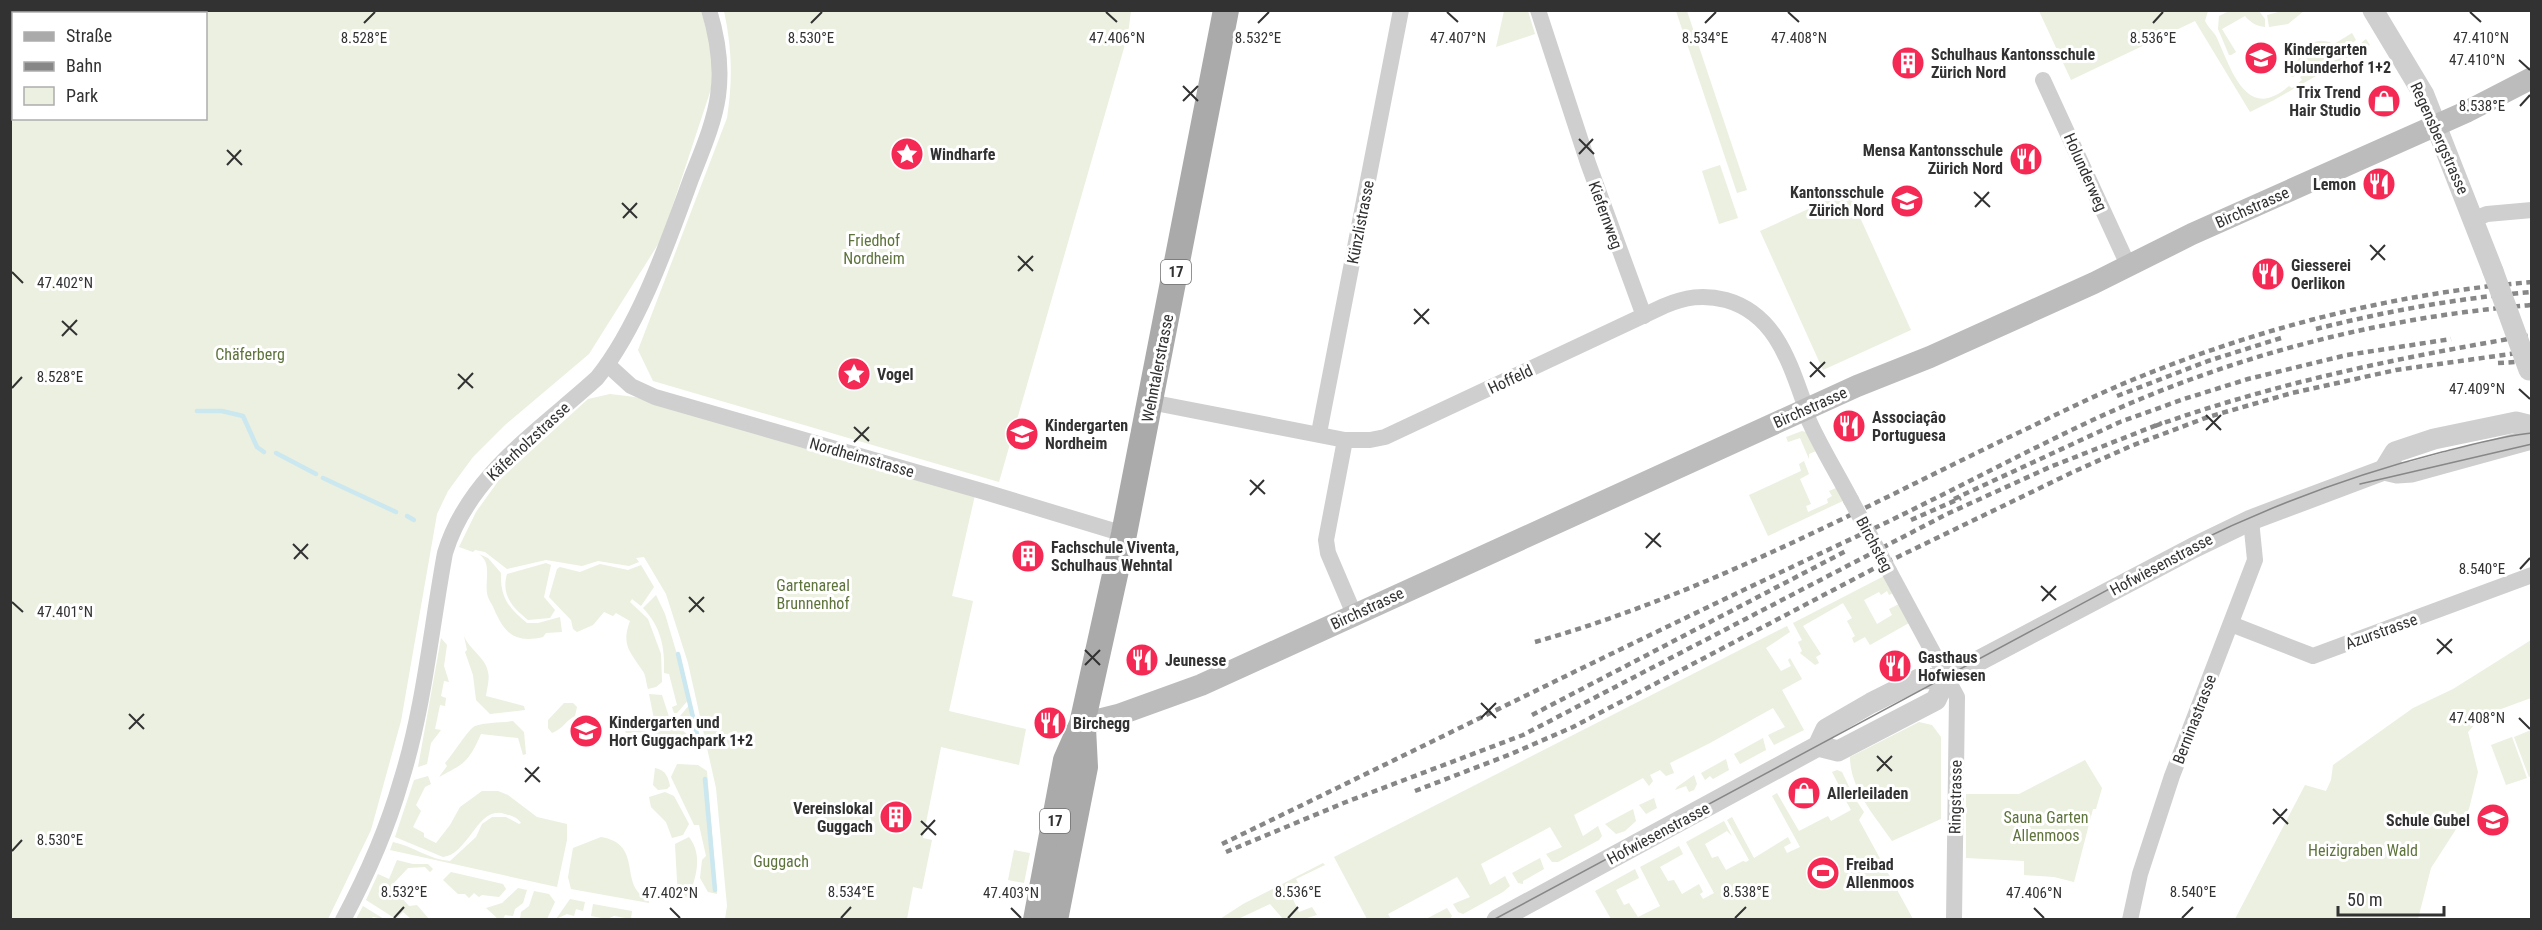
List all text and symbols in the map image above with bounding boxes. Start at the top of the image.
legend [12,12,207,120]
text: Straße [66,25,112,46]
text: 8.528°E [341,29,387,47]
text: 8.530°E [788,29,834,47]
text: 47.406°N [1089,29,1145,47]
text: 8.532°E [1235,29,1281,47]
text: 47.407°N [1430,29,1486,47]
text: 8.534°E [1682,29,1728,47]
text: 47.408°N [1771,29,1827,47]
text: 8.536°E [2130,29,2176,47]
text: 47.410°N [2453,29,2509,47]
school or university icon: Kindergarten Holunderhof 1+2 [2243,40,2279,76]
place label: Kindergarten Holunderhof 1+2 [2284,40,2391,77]
building icon: Schulhaus Kantonsschule Zürich Nord [1890,45,1926,81]
place label: Schulhaus Kantonsschule Zürich Nord [1931,45,2095,82]
text: 47.410°N [2449,51,2505,69]
text: Bahn [66,55,102,76]
street label: Regensbergstrasse [2406,79,2473,197]
place label: Trix Trend Hair Studio [2289,83,2361,120]
shop icon: Trix Trend Hair Studio [2366,83,2402,119]
text: Park [66,85,98,106]
text: 8.538°E [2459,97,2505,115]
street label: Holunderweg [2060,130,2111,214]
place icon: Windharfe [889,136,925,172]
place label: Mensa Kantonsschule Zürich Nord [1863,141,2003,178]
restaurant icon: Mensa Kantonsschule Zürich Nord [2008,141,2044,177]
place label: Windharfe [930,145,996,164]
restaurant icon: Lemon [2361,166,2397,202]
place label: Lemon [2313,175,2356,194]
street label: Künzlistrasse [1343,179,1378,266]
street label: Kiefernweg [1585,179,1627,252]
place label: Kantonsschule Zürich Nord [1790,183,1884,220]
school or university icon: Kantonsschule Zürich Nord [1889,183,1925,219]
street label: Birchstrasse [2212,183,2292,232]
park label: Friedhof Nordheim [843,231,905,268]
restaurant icon: Giesserei Oerlikon [2250,256,2286,292]
place label: Giesserei Oerlikon [2291,256,2351,293]
road number: 17 [1161,260,1191,284]
text: 47.402°N [37,274,93,292]
street label: Wehntalerstrasse [1138,312,1177,424]
park label: Chäferberg [215,345,285,364]
place icon: Vogel [836,356,872,392]
street label: Hoffeld [1485,361,1536,398]
place label: Vogel [877,365,914,384]
text: 8.528°E [37,368,83,386]
text: 47.409°N [2449,380,2505,398]
street label: Birchstrasse [1770,383,1850,432]
street label: Käferholzstrasse [483,398,574,485]
restaurant icon: Associaçâo Portuguesa [1831,408,1867,444]
place label: Associaçâo Portuguesa [1872,408,1946,445]
school or university icon: Kindergarten Nordheim [1004,416,1040,452]
place label: Kindergarten Nordheim [1045,416,1128,453]
street label: Nordheimstrasse [807,433,916,481]
street label: Birchsteg [1852,513,1897,575]
street label: Hofwiesenstrasse [2107,529,2216,599]
building icon: Fachschule Viventa, Schulhaus Wehntal [1010,538,1046,574]
place label: Fachschule Viventa, Schulhaus Wehntal [1051,538,1179,575]
text: 8.540°E [2459,560,2505,578]
park label: Gartenareal Brunnenhof [776,576,850,613]
street label: Birchstrasse [1328,583,1407,634]
text: 47.401°N [37,603,93,621]
street label: Azurstrasse [2343,610,2420,653]
restaurant icon: Jeunesse [1124,642,1160,678]
restaurant icon: Gasthaus Hofwiesen [1877,648,1913,684]
place label: Gasthaus Hofwiesen [1918,648,1986,685]
place label: Jeunesse [1165,651,1226,670]
street label: Berninastrasse [2169,672,2220,767]
restaurant icon: Birchegg [1032,705,1068,741]
text: 47.408°N [2449,709,2505,727]
school or university icon: Kindergarten und Hort Guggachpark 1+2 [568,713,604,749]
place label: Kindergarten und Hort Guggachpark 1+2 [609,713,753,750]
place label: Birchegg [1073,714,1130,733]
street label: Ringstrasse [1945,760,1966,834]
shop icon: Allerleiladen [1786,775,1822,811]
place label: Allerleiladen [1827,784,1908,803]
street label: Hofwiesenstrasse [1604,798,1713,868]
place label: Vereinslokal Guggach [793,799,873,836]
building icon: Vereinslokal Guggach [878,799,914,835]
school or university icon: Schule Gubel [2475,802,2511,838]
park label: Sauna Garten Allenmoos [2003,808,2089,845]
road number: 17 [1040,809,1070,833]
place label: Schule Gubel [2386,811,2470,830]
text: 8.530°E [37,831,83,849]
park label: Heizigraben Wald [2308,841,2418,860]
park label: Guggach [753,852,809,871]
sports icon: Freibad Allenmoos [1805,855,1841,891]
place label: Freibad Allenmoos [1846,855,1914,892]
scale bar [2338,879,2444,917]
text: 8.532°E [381,883,427,901]
text: 8.534°E [828,883,874,901]
text: 8.536°E [1275,883,1321,901]
text: 8.538°E [1723,883,1769,901]
text: 8.540°E [2170,883,2216,901]
text: 47.402°N [642,884,698,902]
text: 47.403°N [983,884,1039,902]
text: 47.406°N [2006,884,2062,902]
text: 50 m [2347,889,2382,910]

